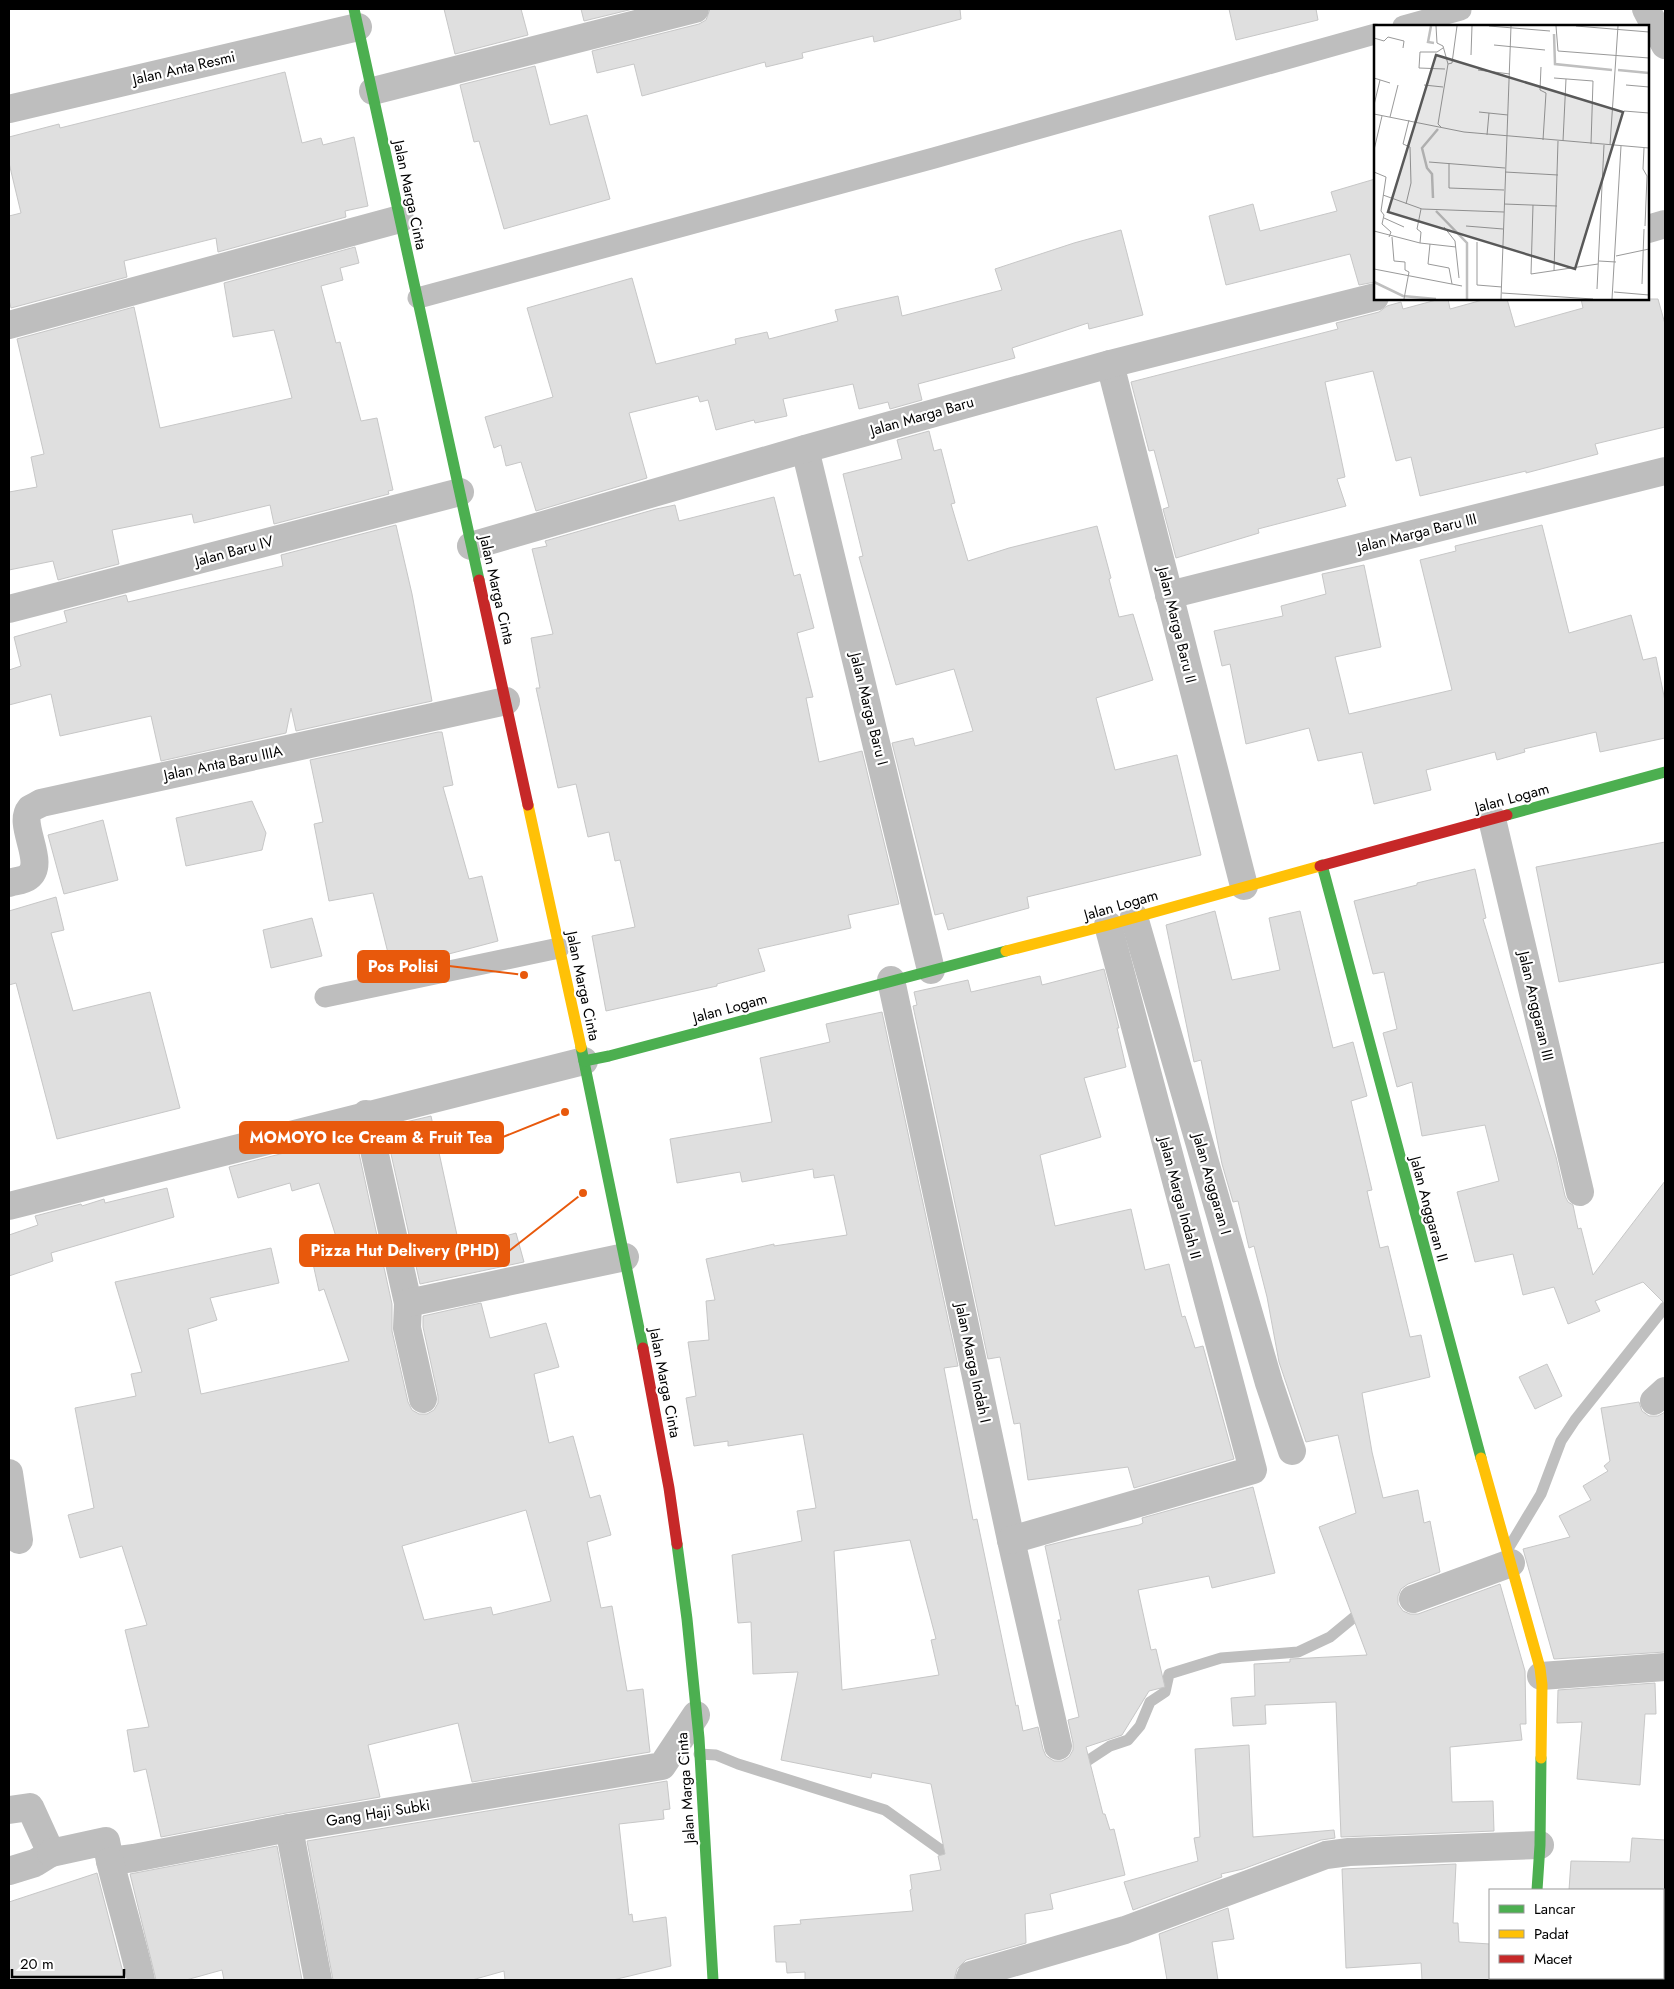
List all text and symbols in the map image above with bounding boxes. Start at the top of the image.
inset map [1374,25,1649,300]
street label: Jalan Anta Resmi [129,46,237,91]
street label: Jalan Marga Cinta [387,136,432,252]
street label: Jalan Marga Baru [866,391,976,442]
street label: Jalan Marga Baru III [1353,508,1479,559]
street label: Jalan Baru IV [190,530,276,573]
street label: Jalan Marga Cinta [473,531,520,647]
street label: Jalan Marga Baru II [1151,563,1202,685]
street label: Jalan Marga Baru I [844,649,894,768]
street label: Jalan Anta Baru IIIA [160,740,285,787]
street label: Jalan Logam [1470,778,1552,819]
street label: Jalan Logam [1079,884,1161,927]
street label: Jalan Marga Cinta [560,927,605,1043]
street label: Jalan Anggaran III [1512,947,1559,1063]
callout: Pos Polisi [358,951,449,982]
text: Pos Polisi [368,955,438,978]
street label: Jalan Logam [688,988,770,1029]
callout: MOMOYO Ice Cream & Fruit Tea [240,1122,503,1153]
text: MOMOYO Ice Cream & Fruit Tea [250,1126,492,1149]
street label: Jalan Anggaran I [1186,1129,1237,1237]
street label: Jalan Marga Indah II [1153,1133,1207,1261]
street label: Jalan Anggaran II [1404,1152,1454,1264]
callout: Pizza Hut Delivery (PHD) [300,1235,509,1266]
text: Pizza Hut Delivery (PHD) [310,1239,500,1262]
street label: Jalan Marga Indah I [949,1299,996,1425]
street label: Jalan Marga Cinta [643,1324,686,1440]
street label: Jalan Marga Cinta [671,1732,701,1846]
street label: Gang Haji Subki [324,1794,432,1832]
legend [1489,1889,1664,1979]
text: Lancar [1534,1898,1576,1920]
text: Padat [1534,1923,1569,1945]
scale bar [12,1946,125,1978]
text: Macet [1534,1948,1572,1970]
text: 20 m [20,1953,54,1975]

